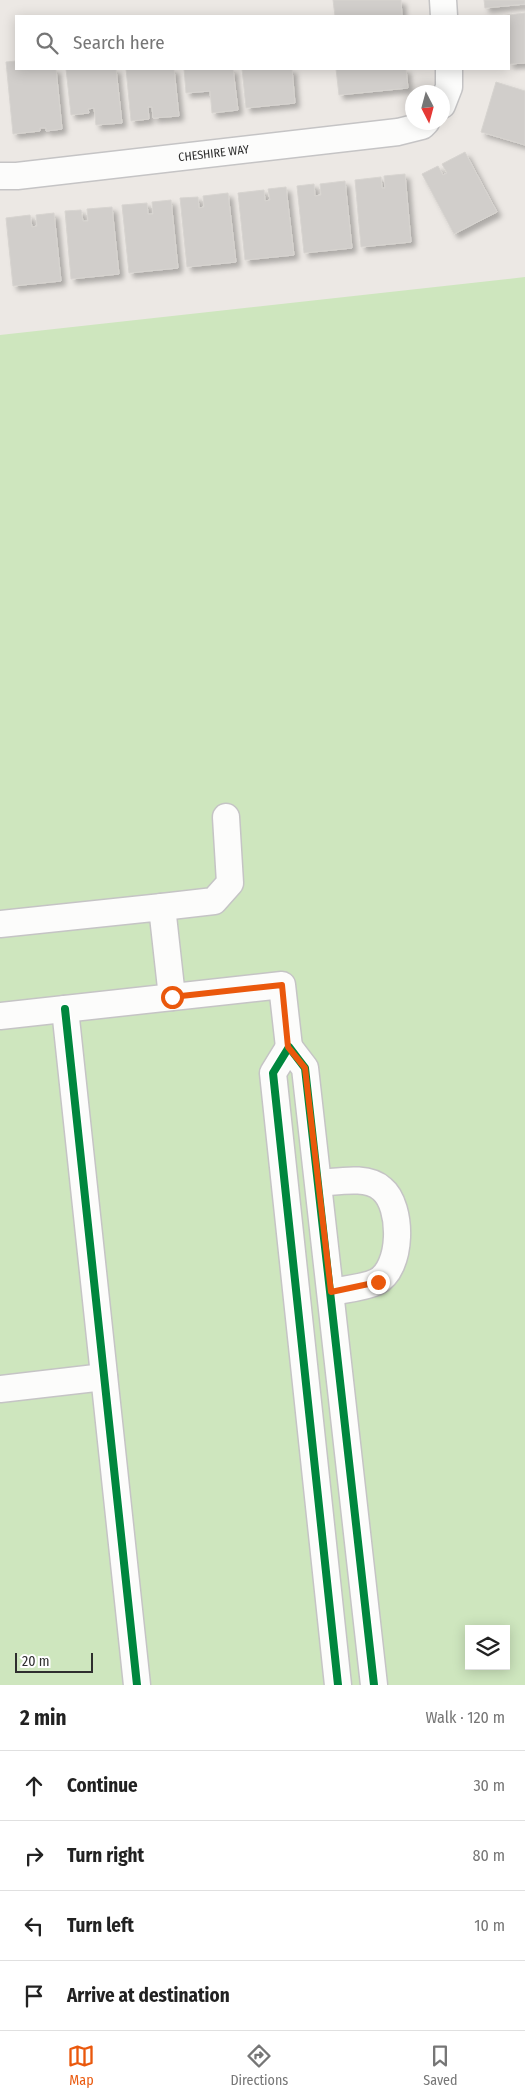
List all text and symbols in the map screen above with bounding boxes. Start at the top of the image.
search box [15,15,510,70]
icon: search [33,29,61,57]
text: Search here [73,31,165,54]
north arrow [405,85,450,130]
street label: CHESHIRE WAY [178,142,250,164]
route start [161,986,184,1009]
route end [367,1271,390,1294]
map controls [465,1625,510,1670]
button: layers [465,1625,510,1670]
scale bar [15,1650,92,1673]
text: 20 m [22,1653,50,1670]
text: 2 min [20,1705,67,1731]
text: Walk · 120 m [426,1708,505,1727]
icon: ahead [20,1772,48,1800]
text: Continue [67,1774,138,1797]
text: 30 m [473,1776,505,1795]
icon: right [20,1842,48,1870]
text: Turn right [67,1844,144,1867]
text: 80 m [473,1846,505,1865]
icon: left [20,1912,48,1940]
text: Turn left [67,1914,134,1937]
text: 10 m [474,1916,505,1935]
icon: arrive [20,1982,48,2010]
text: Arrive at destination [67,1984,230,2007]
tab: Map [67,2042,95,2089]
tab: Directions [230,2042,288,2089]
tab: Saved [423,2042,458,2089]

